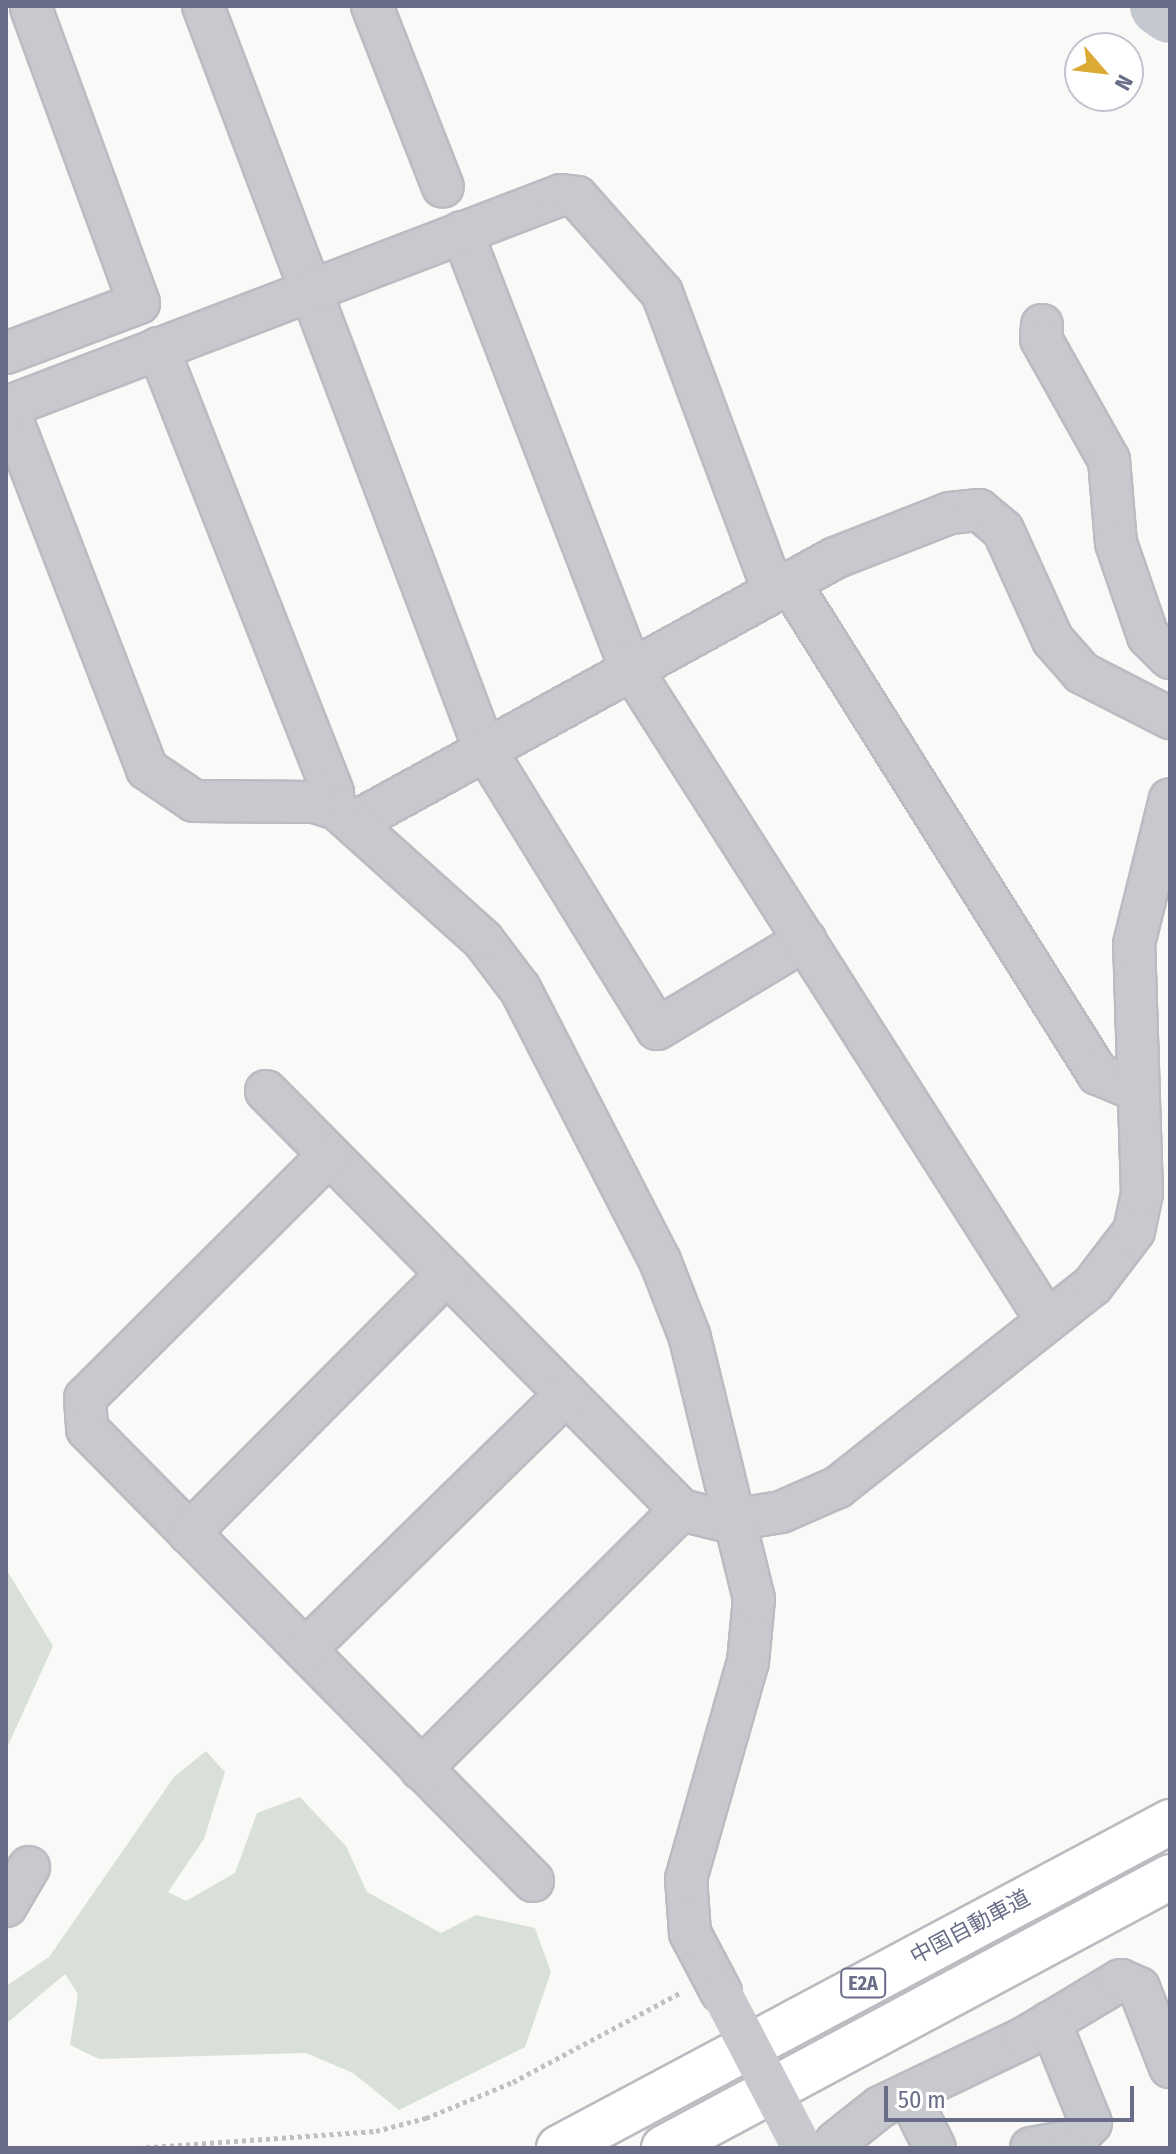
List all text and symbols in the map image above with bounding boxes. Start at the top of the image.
north arrow [1064,32,1144,112]
text: N [1109,70,1139,95]
street label: 中国自動車道 [906,1884,1034,1970]
road number: E2A [839,1967,887,1999]
scale bar [888,2070,1138,2120]
text: 50 m [898,2086,946,2114]

